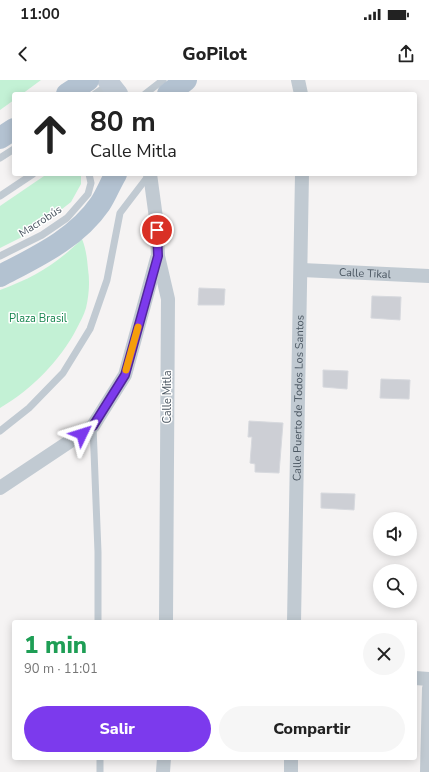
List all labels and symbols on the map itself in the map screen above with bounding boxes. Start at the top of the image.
street label: Macrobús [16,202,65,241]
pin [140,213,174,247]
street label: Calle Tikal [339,265,392,282]
park label: Plaza Brasil [9,311,68,326]
street label: Calle Puerto de Todos Los Santos [290,315,307,481]
street label: Calle Mitla [160,370,175,424]
position arrow [61,413,103,455]

